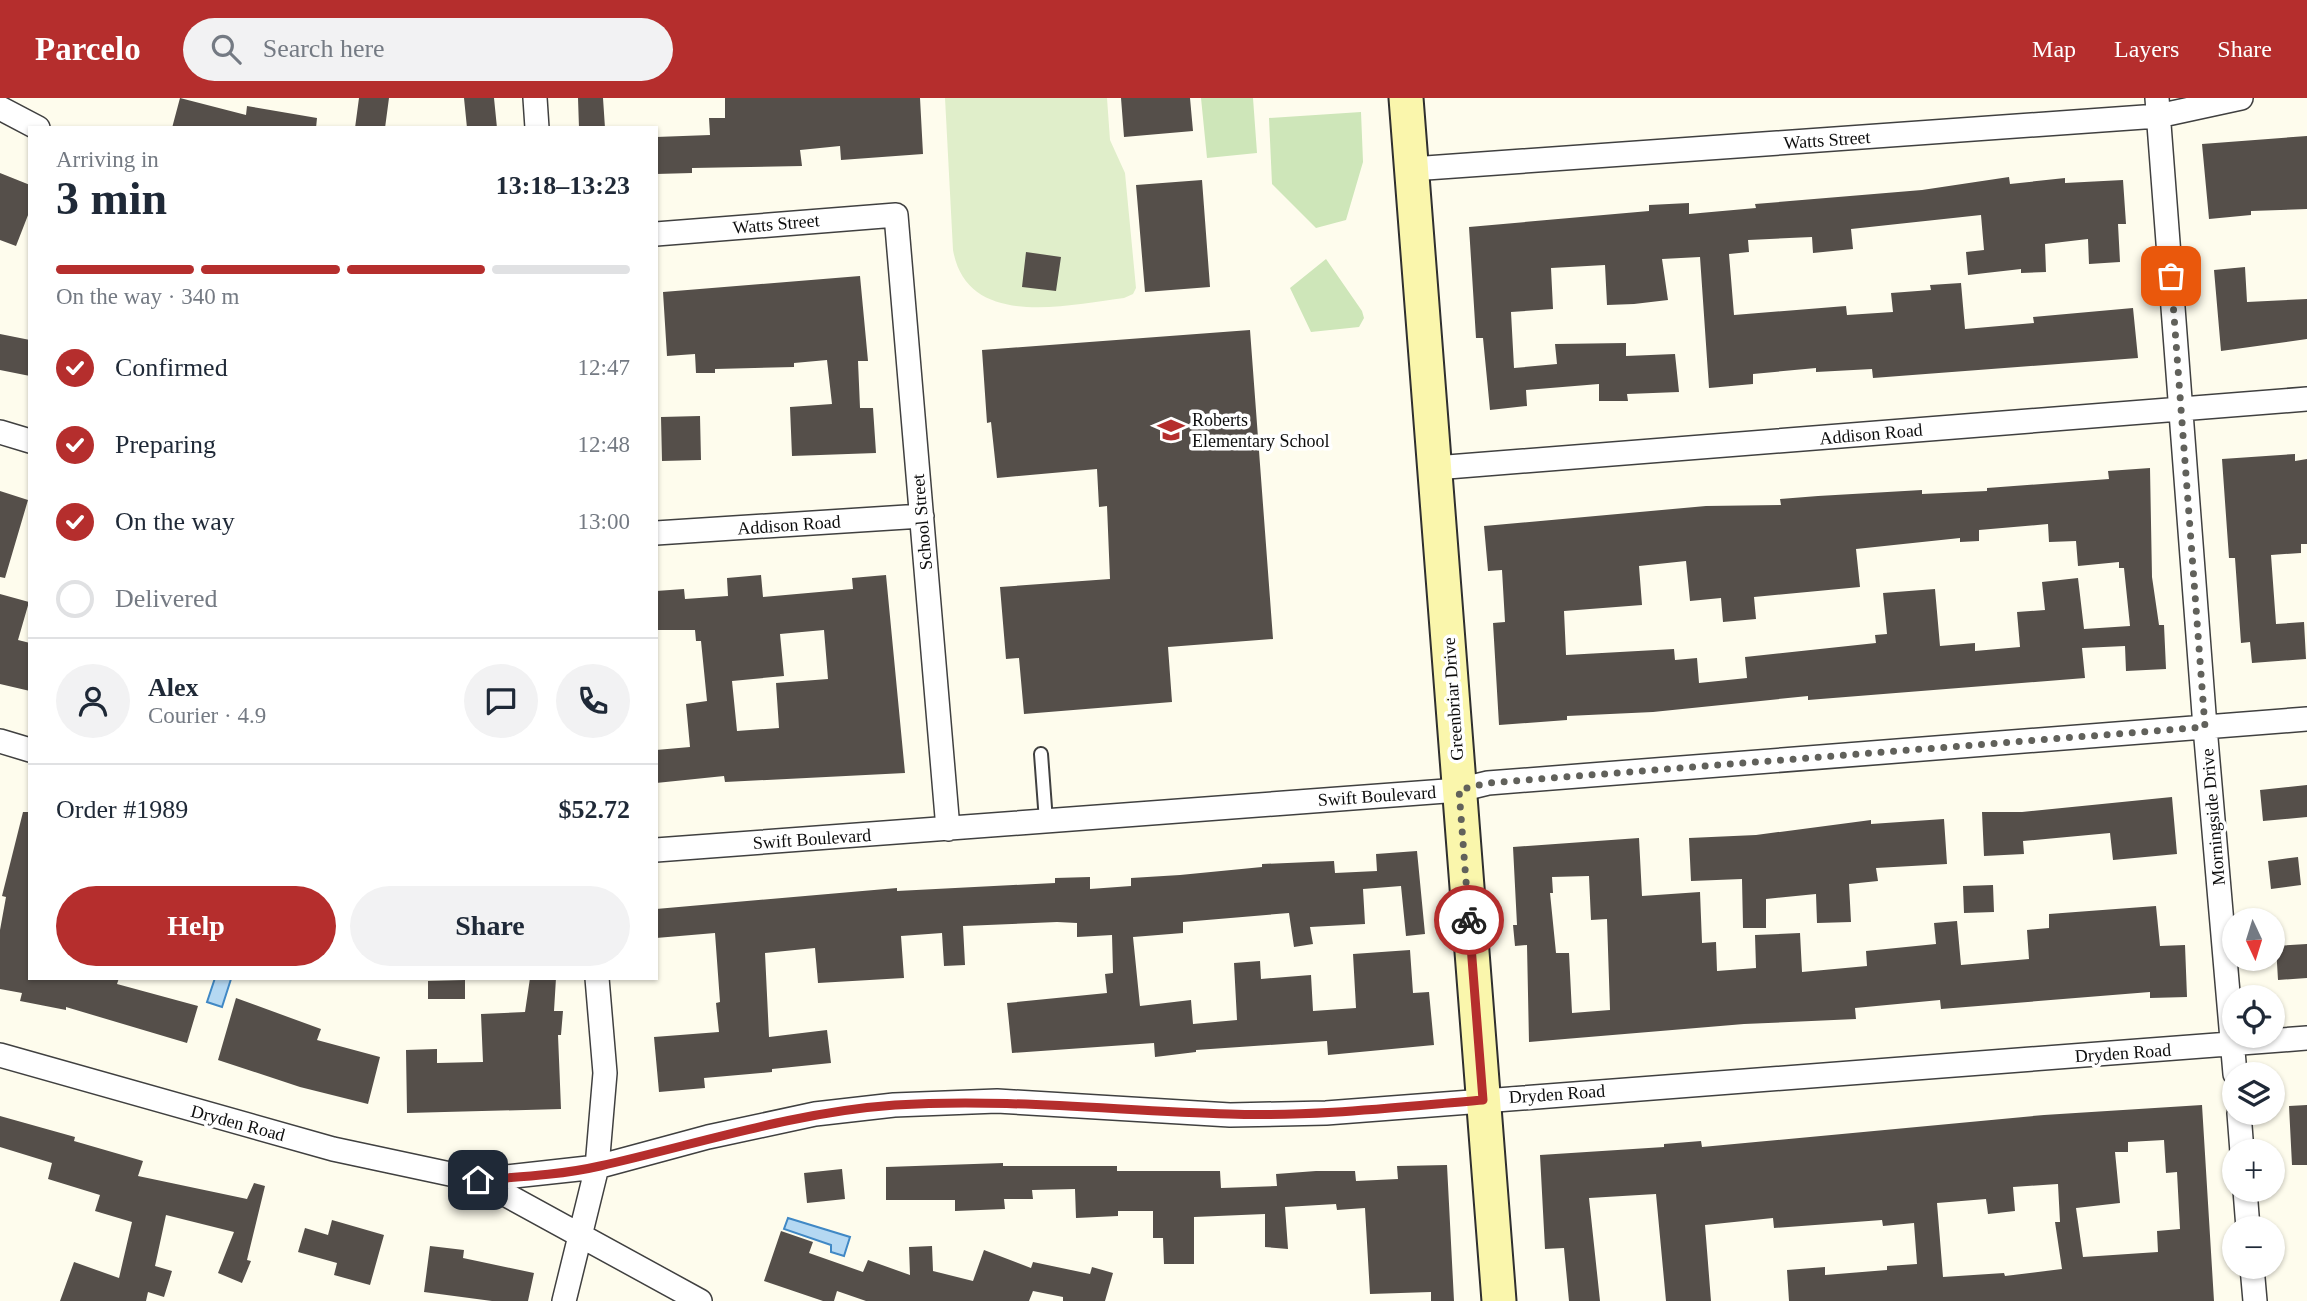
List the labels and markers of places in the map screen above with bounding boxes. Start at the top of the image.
pin [2141,246,2201,306]
place label: Roberts Elementary School [1192,410,1329,451]
school or university icon: Roberts Elementary School [1156,415,1186,445]
pin [448,1150,508,1210]

